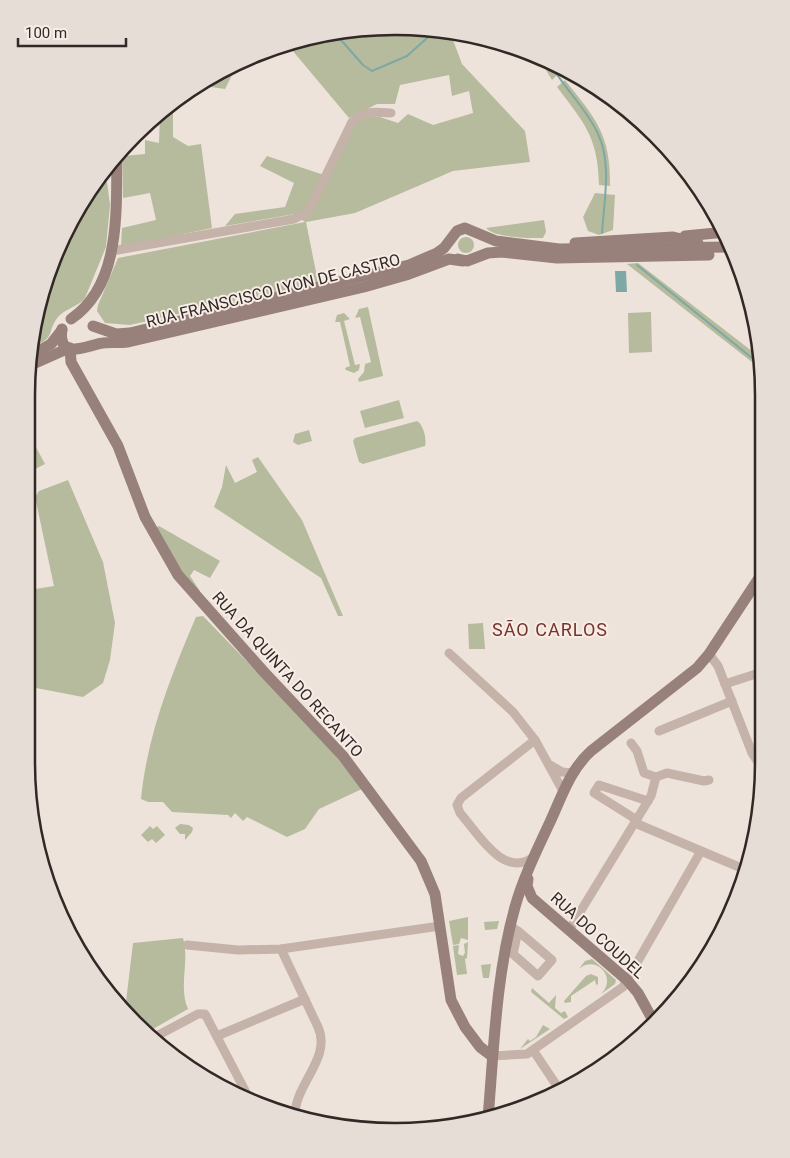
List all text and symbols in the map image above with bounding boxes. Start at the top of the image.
scale bar [18,15,125,47]
text: 100 m [25,24,67,42]
street label: RUA FRANSCISCO LYON DE CASTRO [144,250,402,331]
street label: RUA DA QUINTA DO RECANTO [208,588,367,761]
district label: SÃO CARLOS [492,619,608,640]
street label: RUA DO COUDEL [547,888,649,983]

